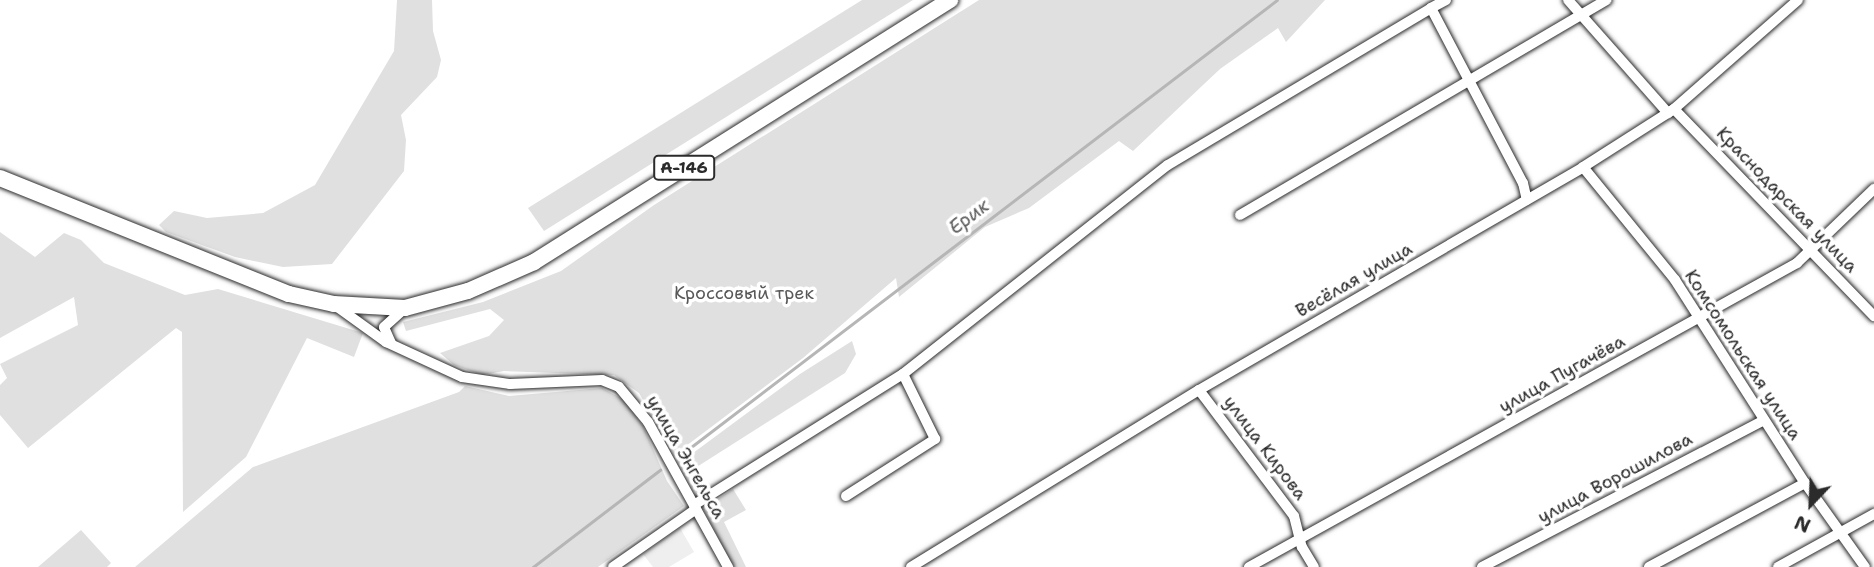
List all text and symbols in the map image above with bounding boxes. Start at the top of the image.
street label: Краснодарская улица [1712,123,1862,277]
road number: А-146 [652,156,716,180]
water label: Ерик [944,195,994,239]
street label: Весёлая улица [1292,238,1416,322]
street label: Комсомольская улица [1680,266,1806,444]
park label: Кроссовый трек [674,282,814,304]
street label: улица Пугачёва [1495,330,1629,418]
street label: улица Энгельса [642,392,730,522]
street label: улица Кирова [1219,392,1311,504]
street label: улица Ворошилова [1534,428,1696,528]
north arrow [1776,469,1846,539]
text: N [1791,509,1814,538]

